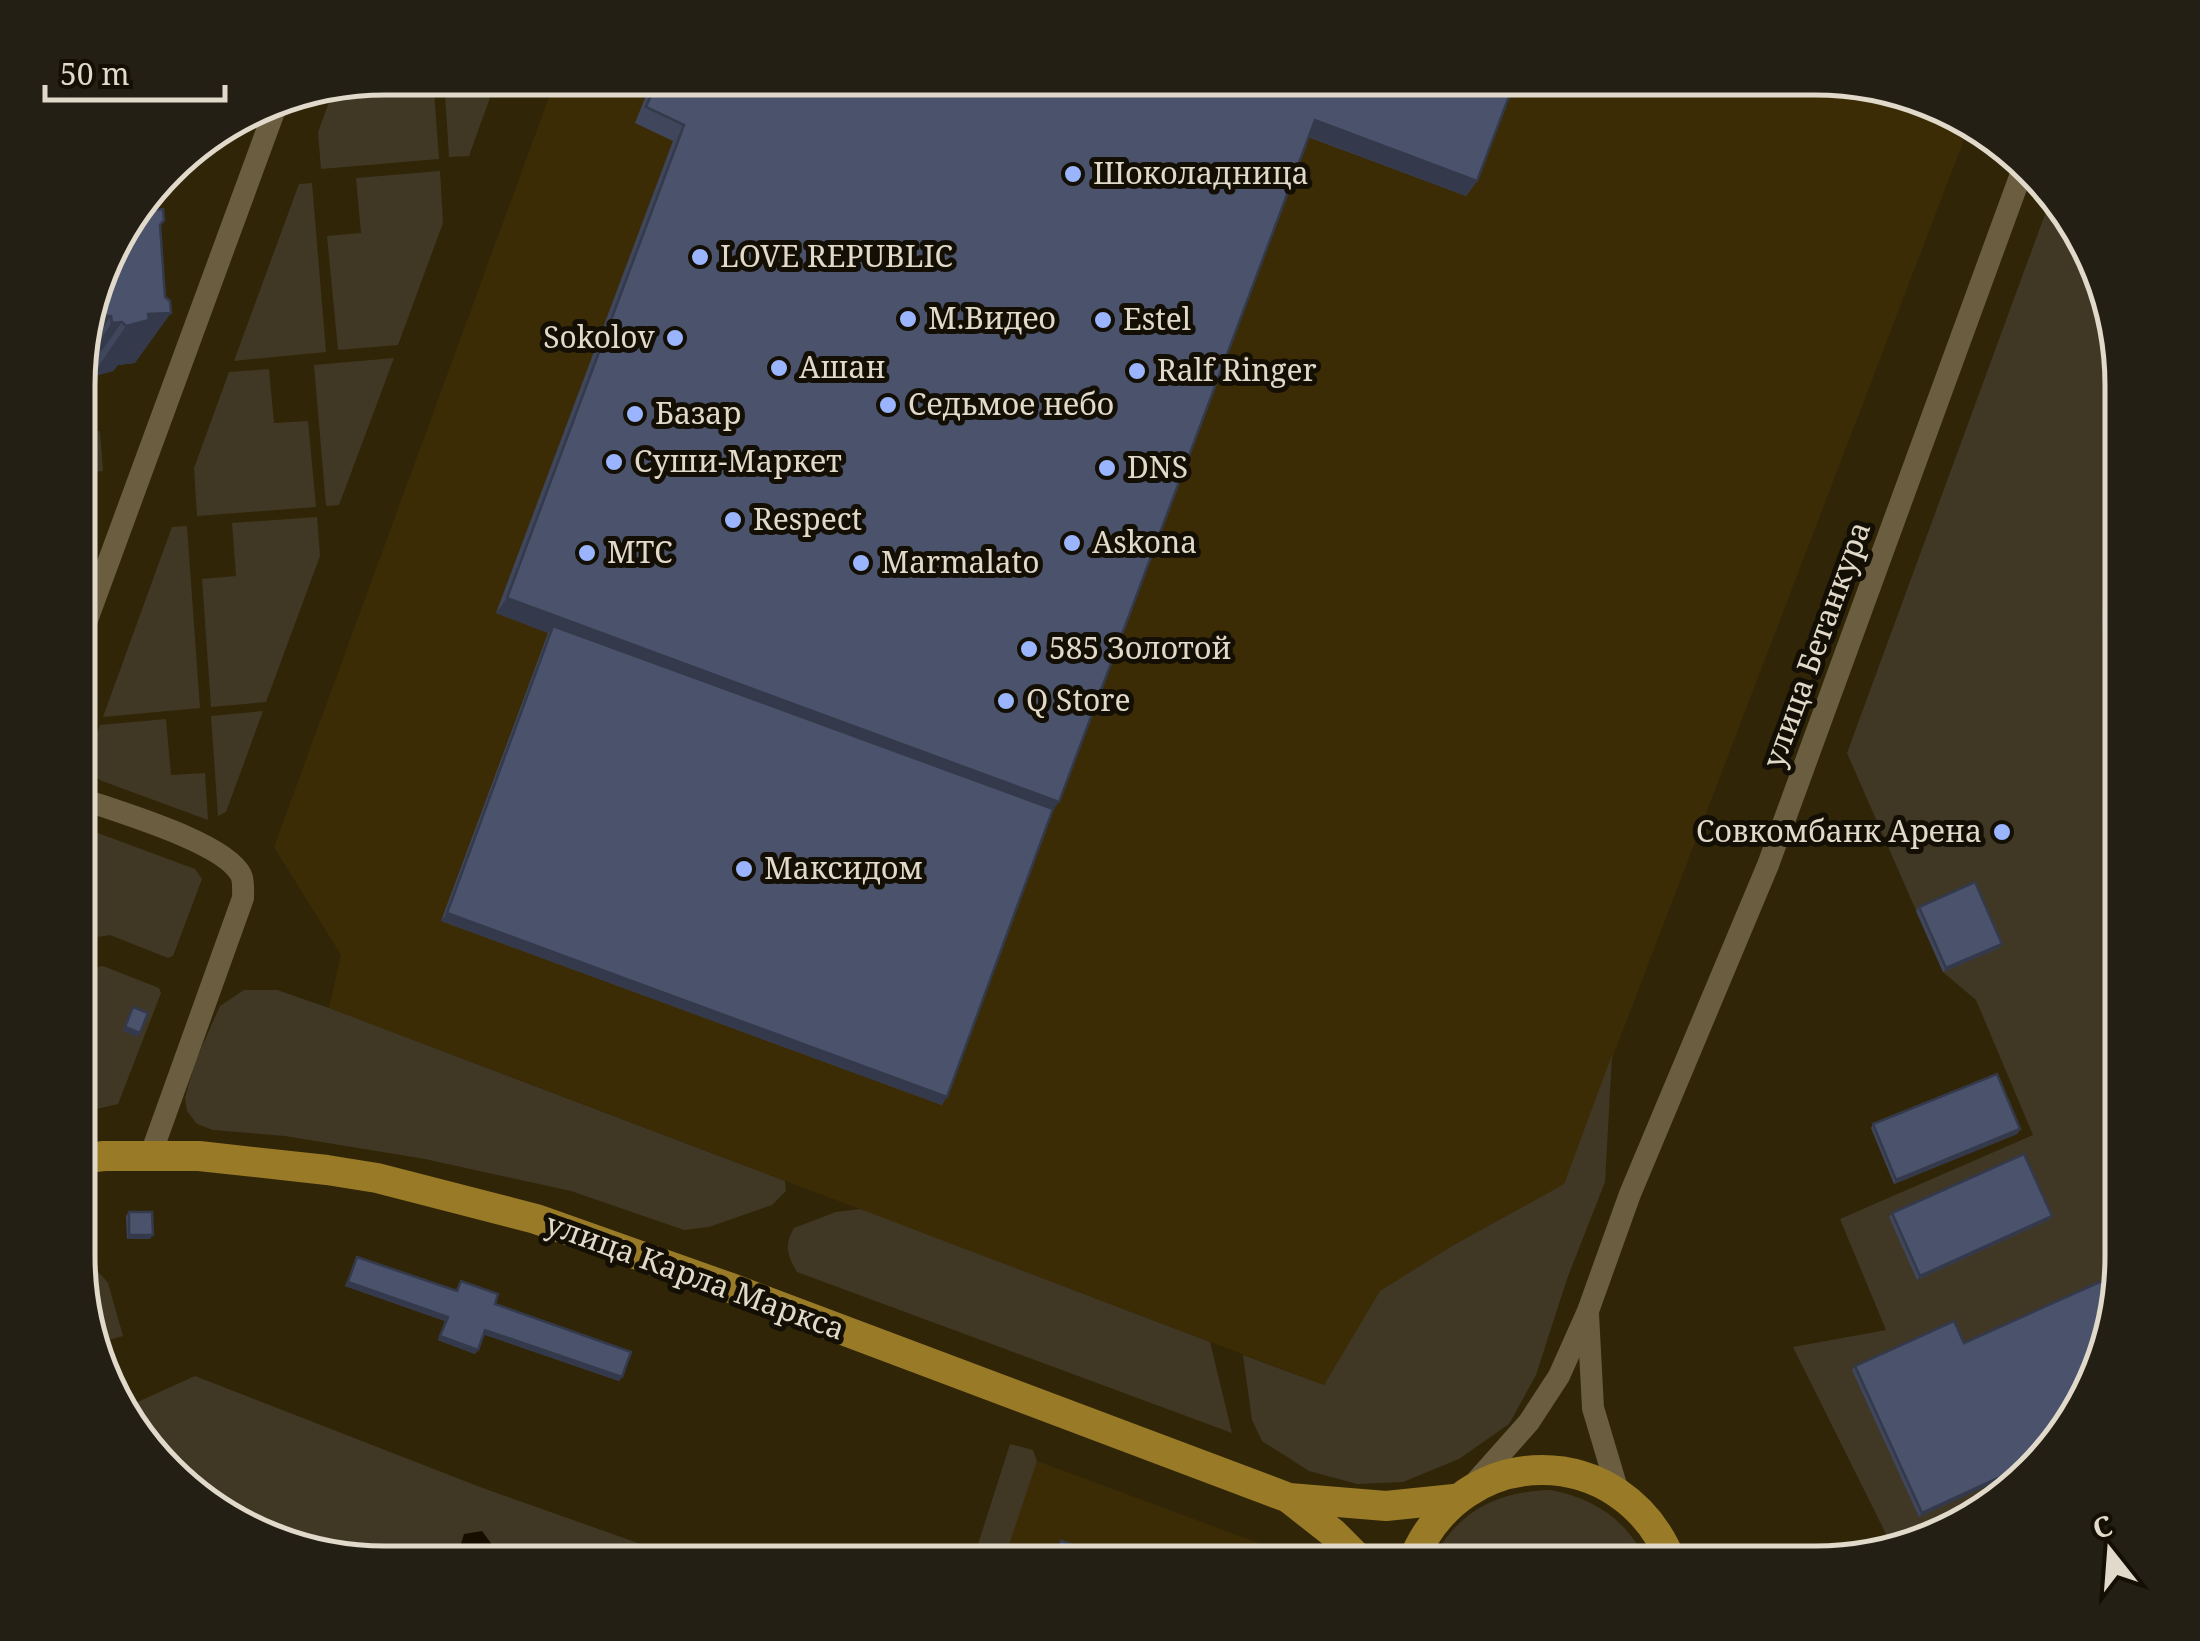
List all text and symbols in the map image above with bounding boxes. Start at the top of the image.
scale bar [45,40,225,102]
text: 50 m [60,53,130,94]
place label: Шоколадница [1093,152,1309,193]
marker: Шоколадница [1062,163,1084,185]
place label: LOVE REPUBLIC [720,235,953,276]
marker: LOVE REPUBLIC [689,246,711,268]
place label: М.Видео [928,297,1056,338]
place label: Estel [1123,298,1191,339]
marker: М.Видео [897,308,919,330]
marker: Estel [1092,309,1114,331]
place label: Sokolov [543,316,656,357]
marker: Sokolov [664,327,686,349]
place label: Ашан [799,346,886,387]
place label: Ralf Ringer [1157,349,1317,390]
marker: Ашан [768,357,790,379]
marker: Ralf Ringer [1126,360,1148,382]
place label: Седьмое небо [908,383,1114,424]
place label: Базар [655,392,741,433]
marker: Седьмое небо [877,394,899,416]
marker: Базар [624,403,646,425]
place label: Суши-Маркет [634,440,842,481]
place label: DNS [1127,446,1188,487]
marker: Суши-Маркет [603,451,625,473]
marker: DNS [1096,457,1118,479]
place label: Respect [753,498,862,539]
marker: Respect [722,509,744,531]
street label: улица Бетанкура [1752,516,1879,773]
place label: Askona [1092,521,1197,562]
place label: МТС [607,531,673,572]
marker: Askona [1061,532,1083,554]
place label: Marmalato [881,541,1039,582]
marker: МТС [576,542,598,564]
marker: Marmalato [850,552,872,574]
place label: 585 Золотой [1049,627,1232,668]
marker: 585 Золотой [1018,638,1040,660]
place label: Q Store [1026,679,1130,720]
marker: Q Store [995,690,1017,712]
place label: Совкомбанк Арена [1696,810,1982,851]
marker: Совкомбанк Арена [1991,821,2013,843]
place label: Максидом [764,847,923,888]
marker: Максидом [733,858,755,880]
street label: улица Карла Маркса [540,1202,851,1349]
north arrow [2060,1501,2160,1601]
text: С [2088,1505,2117,1547]

